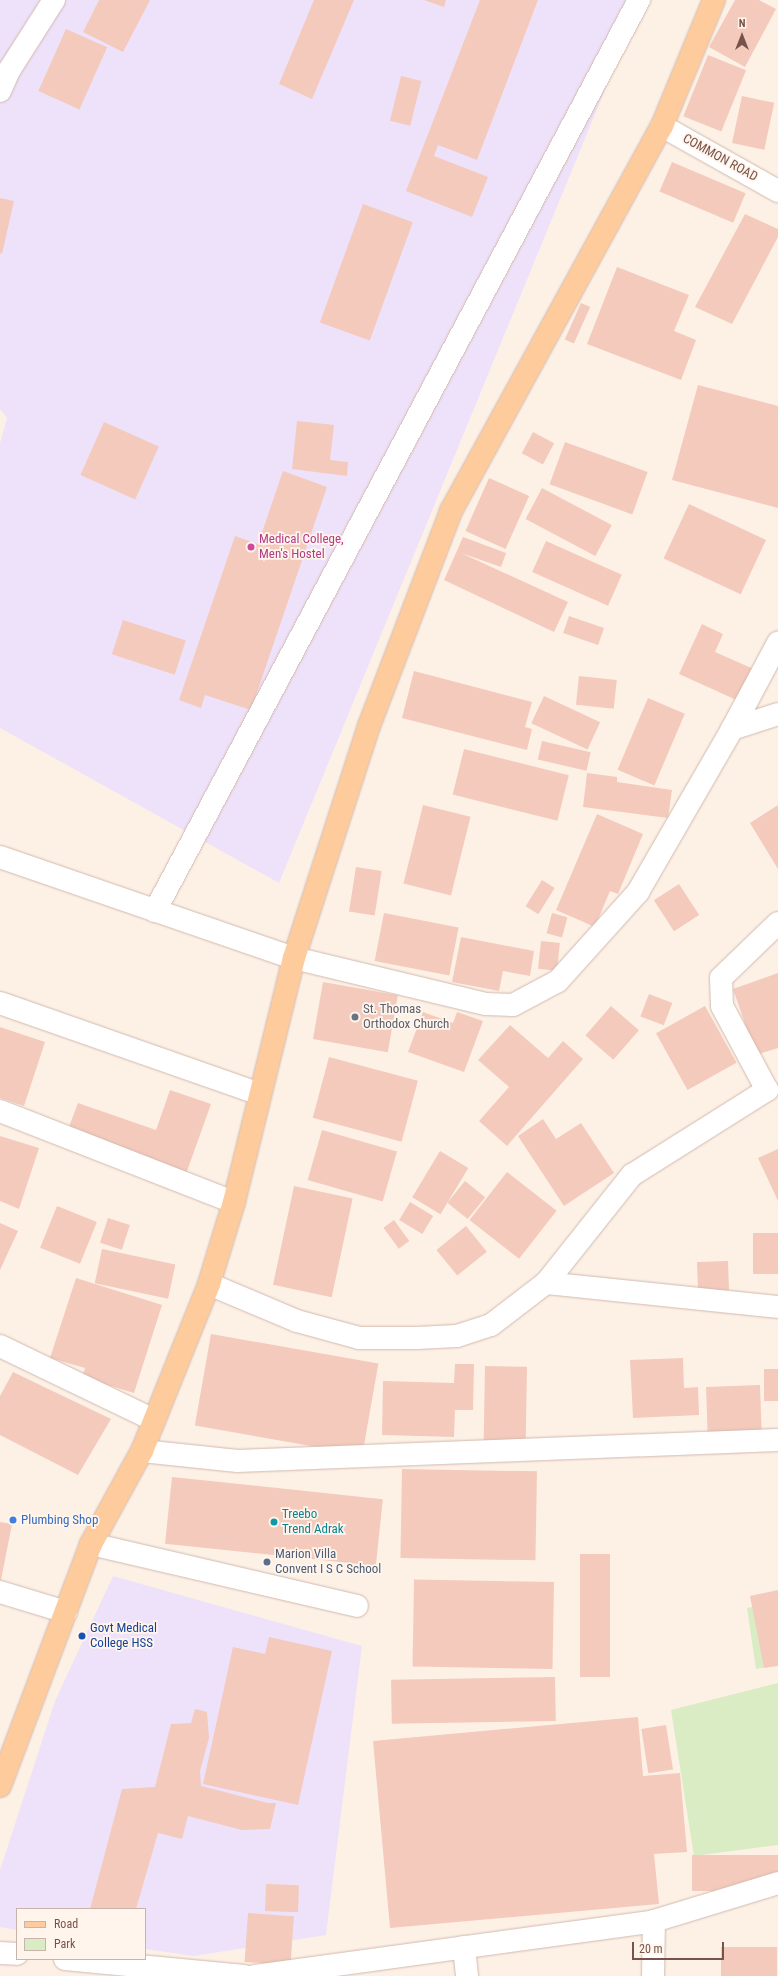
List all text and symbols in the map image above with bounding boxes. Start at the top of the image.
north arrow [722,16,762,56]
text: N [739,17,745,30]
street label: COMMON ROAD [680,131,760,185]
place label: Medical College, Men's Hostel [259,532,344,563]
marker: Medical College, Men's Hostel [246,542,256,552]
place label: St. Thomas Orthodox Church [363,1002,449,1033]
marker: St. Thomas Orthodox Church [350,1012,360,1022]
place label: Treebo Trend Adrak [282,1507,344,1538]
place label: Plumbing Shop [21,1512,98,1528]
marker: Plumbing Shop [8,1515,18,1525]
marker: Treebo Trend Adrak [269,1517,279,1527]
place label: Marion Villa Convent I S C School [275,1547,381,1578]
marker: Marion Villa Convent I S C School [262,1557,272,1567]
place label: Govt Medical College HSS [90,1621,157,1652]
marker: Govt Medical College HSS [77,1631,87,1641]
legend [16,1908,146,1960]
text: Road [54,1917,78,1931]
scale bar [634,1934,726,1960]
text: Park [54,1937,75,1951]
text: 20 m [639,1942,663,1956]

